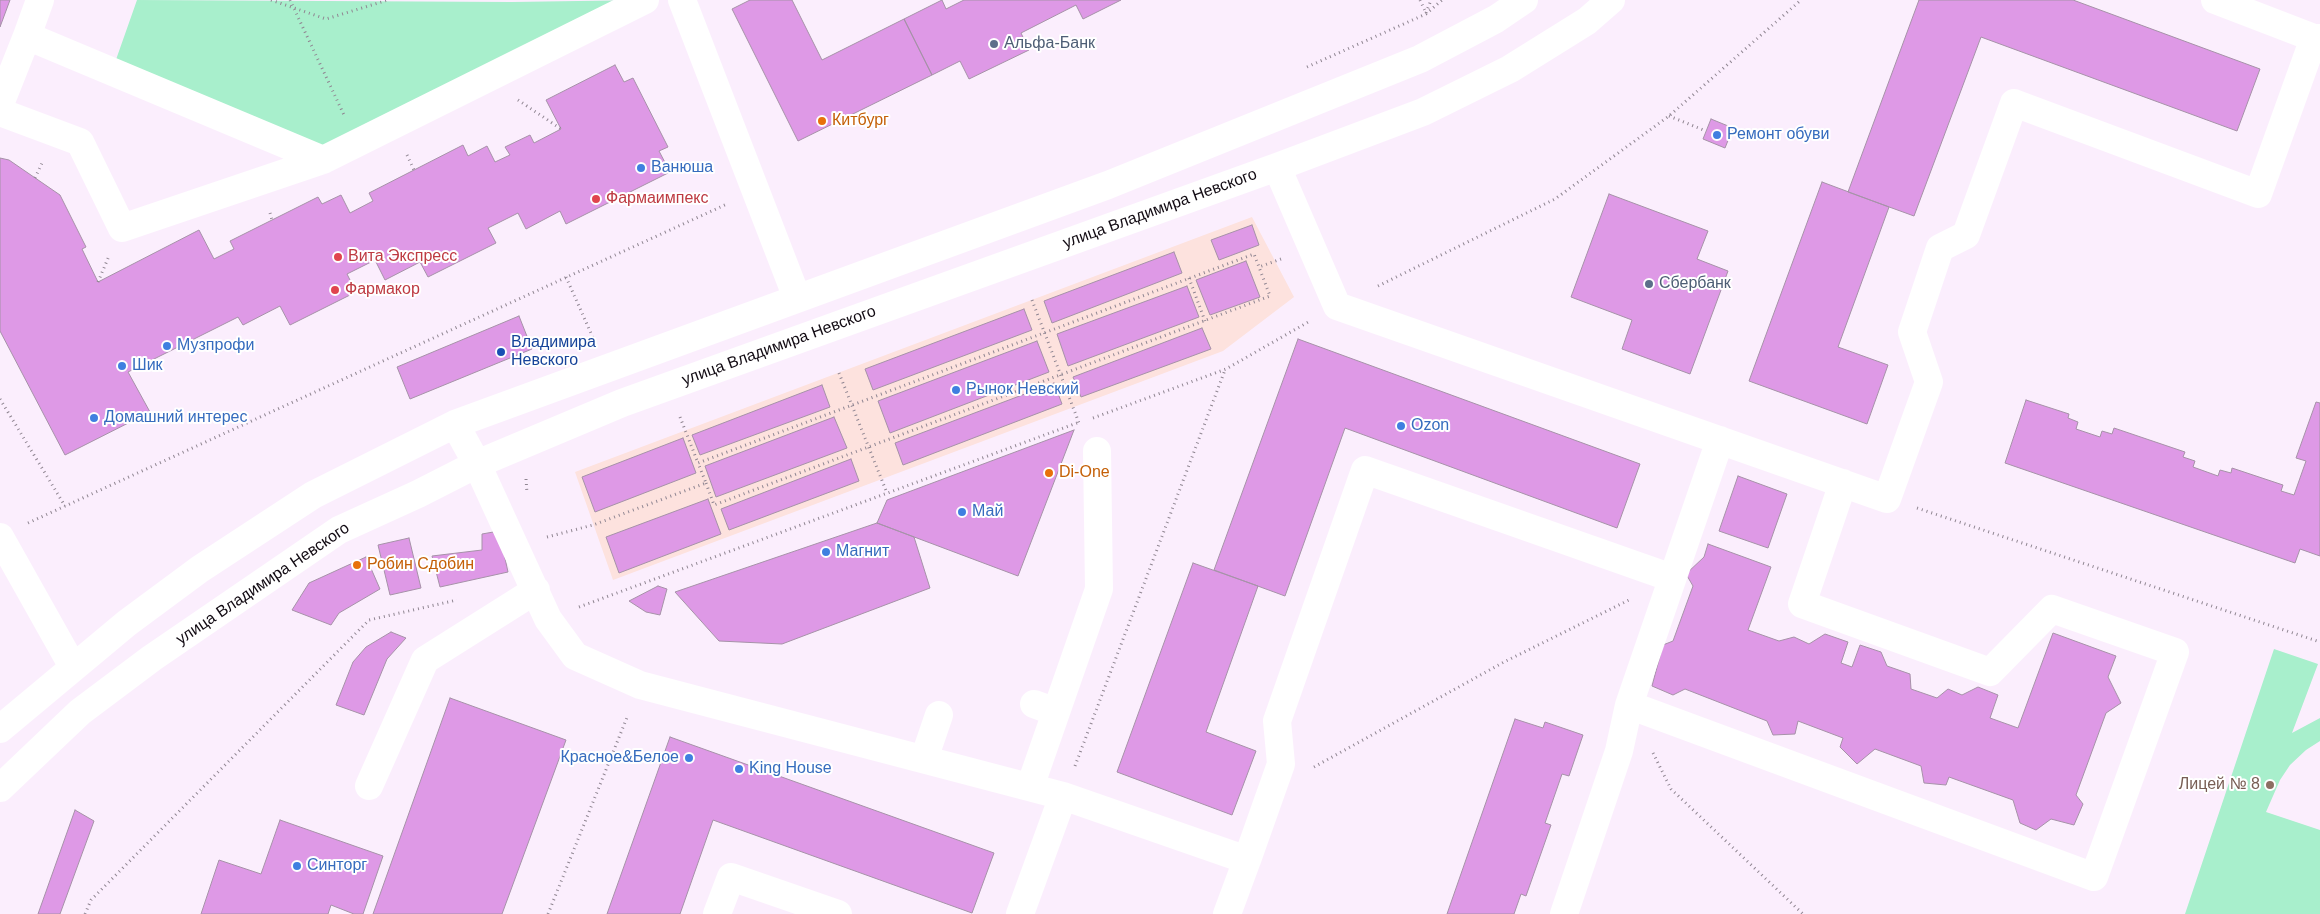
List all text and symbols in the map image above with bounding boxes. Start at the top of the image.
place label: Альфа-Банк [1004,34,1095,54]
marker: Альфа-Банк [988,38,1000,50]
place label: Китбург [832,111,889,131]
marker: Китбург [816,115,828,127]
place label: Ремонт обуви [1727,125,1830,145]
marker: Ремонт обуви [1711,129,1723,141]
place label: Ванюша [651,158,713,178]
marker: Ванюша [635,162,647,174]
street label: улица Владимира Невского [1060,165,1260,253]
place label: Фармаимпекс [606,189,709,209]
marker: Фармаимпекс [590,193,602,205]
place label: Вита Экспресс [348,247,457,267]
marker: Вита Экспресс [332,251,344,263]
place label: Сбербанк [1659,274,1731,294]
marker: Сбербанк [1643,278,1655,290]
place label: Фармакор [345,280,420,300]
marker: Фармакор [329,284,341,296]
street label: улица Владимира Невского [679,302,879,390]
place label: Владимира Невского [511,333,596,371]
place label: Музпрофи [177,336,254,356]
marker: Музпрофи [161,340,173,352]
marker: Владимира Невского [495,346,507,358]
place label: Шик [132,356,163,376]
marker: Шик [116,360,128,372]
place label: Рынок Невский [966,380,1079,400]
marker: Рынок Невский [950,384,962,396]
place label: Домашний интерес [104,408,247,428]
marker: Домашний интерес [88,412,100,424]
place label: Ozon [1411,416,1449,436]
marker: Ozon [1395,420,1407,432]
place label: Di-One [1059,463,1110,483]
marker: Di-One [1043,467,1055,479]
place label: Май [972,502,1003,522]
marker: Май [956,506,968,518]
street label: улица Владимира Невского [173,519,353,649]
place label: Магнит [836,542,889,562]
marker: Магнит [820,546,832,558]
place label: Робин Сдобин [367,555,474,575]
marker: Робин Сдобин [351,559,363,571]
place label: Красное&Белое [560,748,679,768]
marker: Красное&Белое [683,752,695,764]
place label: King House [749,759,832,779]
marker: King House [733,763,745,775]
place label: Лицей № 8 [2179,775,2260,795]
marker: Лицей № 8 [2264,779,2276,791]
place label: Синторг [307,856,367,876]
marker: Синторг [291,860,303,872]

